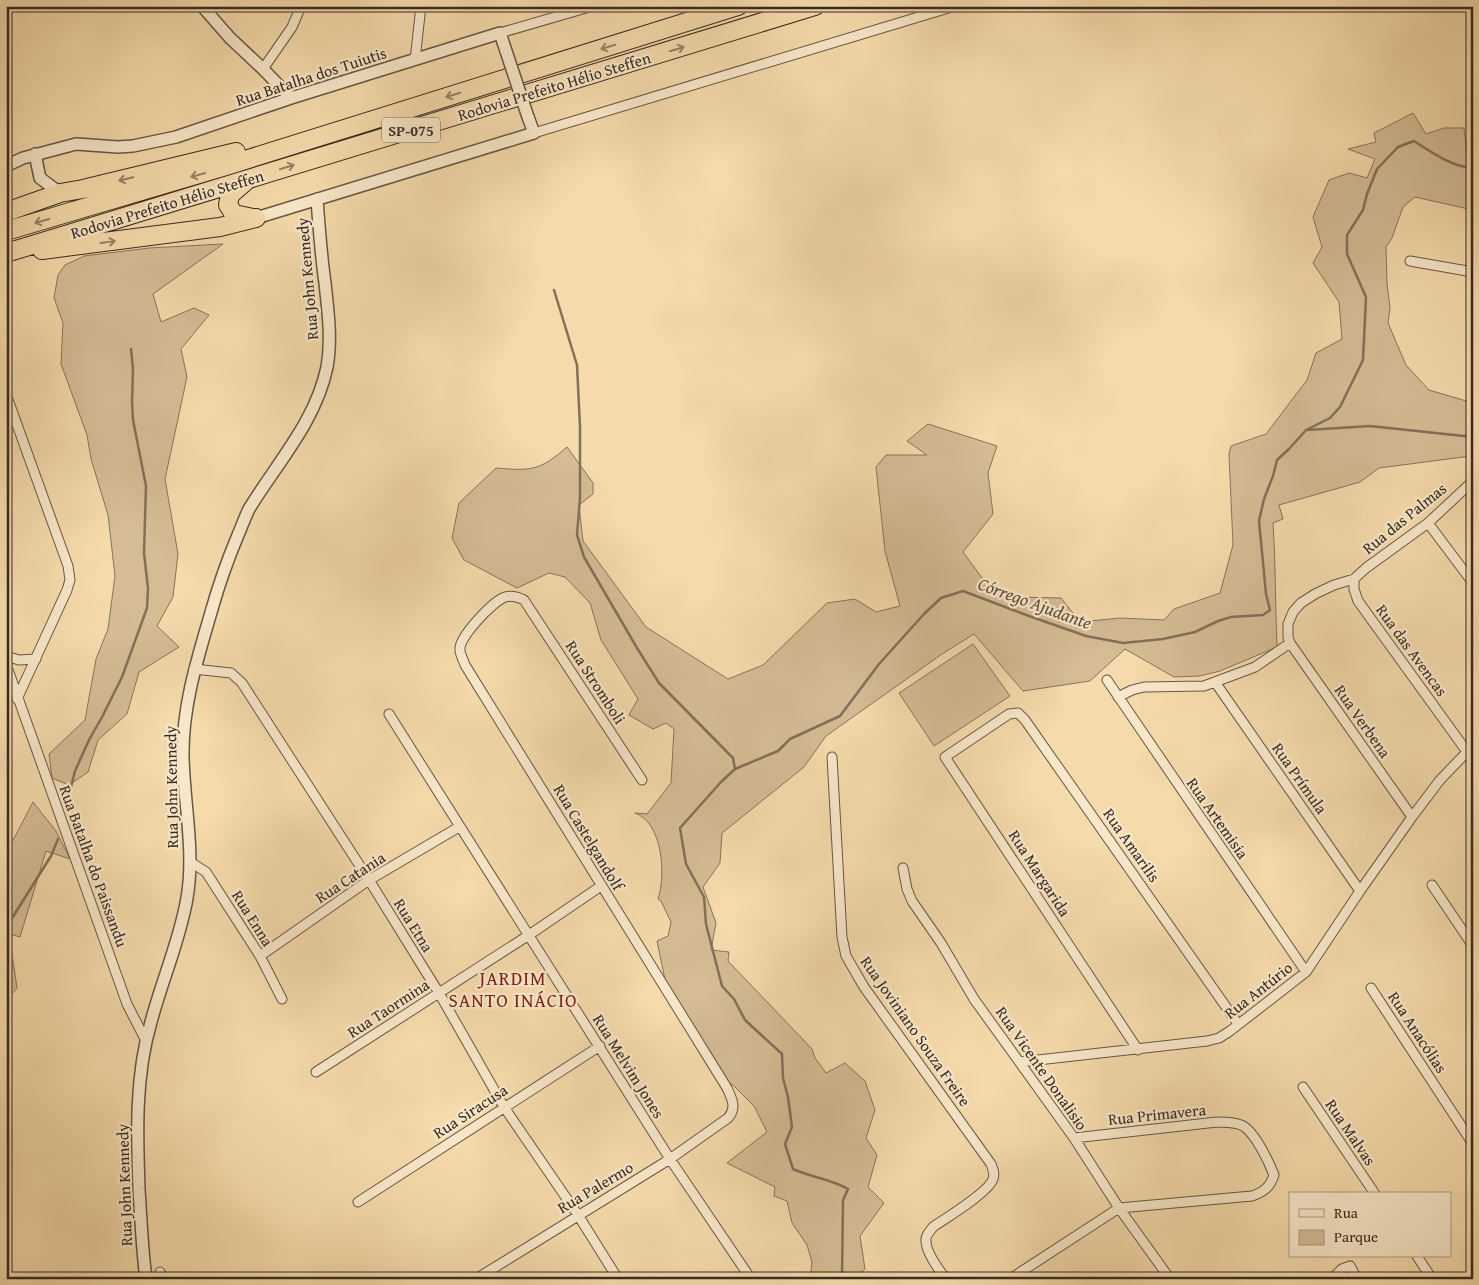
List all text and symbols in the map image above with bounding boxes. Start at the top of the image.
street label: Rua Batalha dos Tuiutis [233,40,389,112]
one-way arrow [601,42,617,52]
one-way arrow [669,43,685,53]
street label: Rodovia Prefeito Hélio Steffen [455,45,654,127]
one-way arrow [446,91,461,100]
road number: SP-075 [382,118,440,142]
one-way arrow [279,162,295,172]
street label: Rodovia Prefeito Hélio Steffen [68,163,267,245]
one-way arrow [190,170,206,180]
one-way arrow [118,175,134,184]
one-way arrow [34,216,50,226]
street label: Rua John Kennedy [290,217,324,341]
one-way arrow [99,237,115,247]
street label: Rua das Palmas [1357,476,1451,560]
water label: Córrego Ajudante [974,570,1096,636]
street label: Rua das Avencas [1370,599,1454,701]
street label: Rua Stromboli [560,635,632,729]
street label: Rua Verbena [1329,679,1397,763]
street label: Rua John Kennedy [158,725,184,849]
street label: Rua Prímula [1267,737,1334,819]
street label: Rua Artemisia [1181,772,1255,864]
street label: Rua Castelgandolf [548,779,631,896]
street label: Rua Batalha do Paissandu [54,782,135,951]
street label: Rua Amarilis [1098,803,1166,887]
street label: Rua Margarida [1003,825,1077,921]
street label: Rua Catania [310,845,390,909]
street label: Rua Enna [226,885,280,951]
street label: Rua Etna [388,894,440,957]
street label: Rua Joviniano Souza Freire [855,951,977,1111]
street label: Rua Antúrio [1219,956,1297,1024]
district label: JARDIM SANTO INÁCIO [448,964,578,1014]
street label: Rua Taormina [342,972,434,1044]
street label: Rua Anacólias [1383,986,1453,1078]
street label: Rua Vicente Donalisio [990,1001,1094,1135]
street label: Rua Melvim Jones [587,1009,671,1123]
street label: Rua Siracusa [428,1078,513,1144]
street label: Rua Malvas [1320,1094,1382,1170]
street label: Rua Primavera [1107,1097,1207,1131]
street label: Rua John Kennedy [110,1123,138,1247]
street label: Rua Palermo [552,1155,638,1219]
legend [1289,1192,1452,1258]
text: Rua [1334,1202,1358,1223]
text: Parque [1334,1226,1378,1247]

